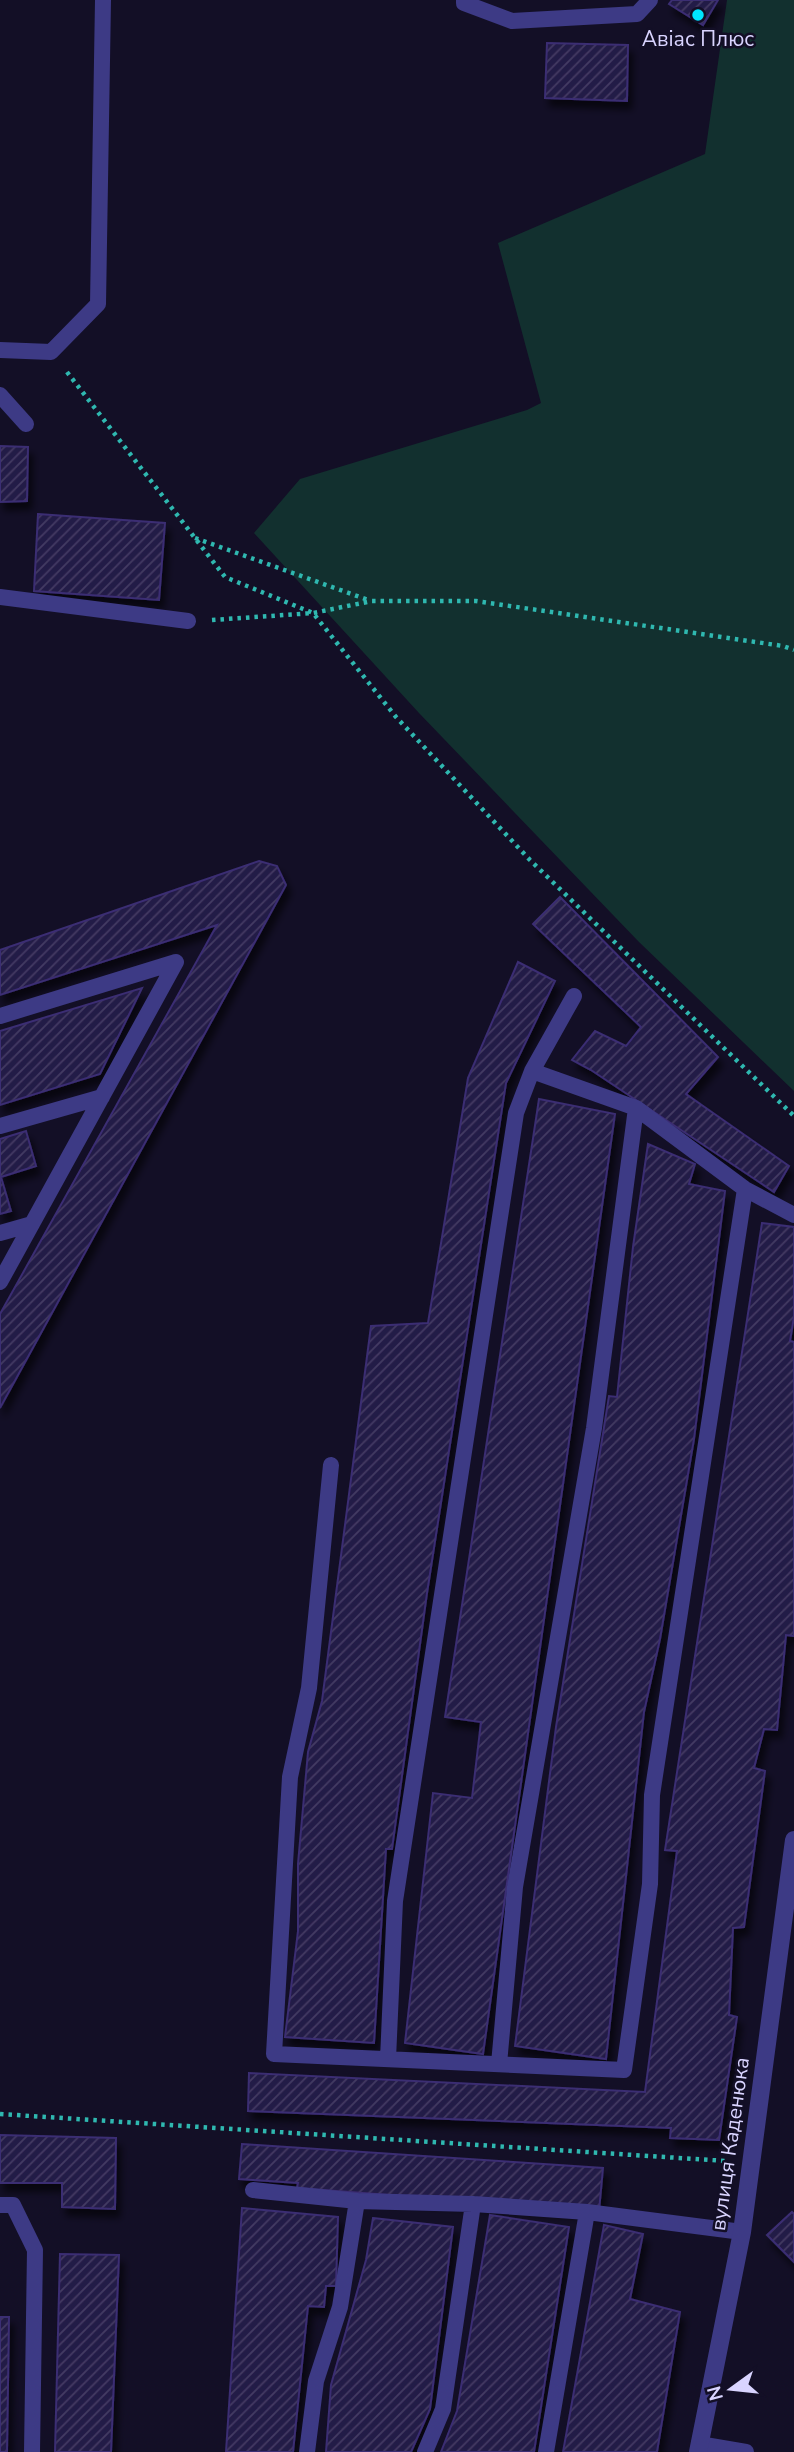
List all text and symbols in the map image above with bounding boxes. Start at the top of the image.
marker: Авіас Плюс [690,7,706,23]
place label: Авіас Плюс [642,25,754,53]
street label: вулиця Каденюка [704,2055,756,2233]
north arrow [696,2354,766,2424]
text: N [701,2383,730,2403]

